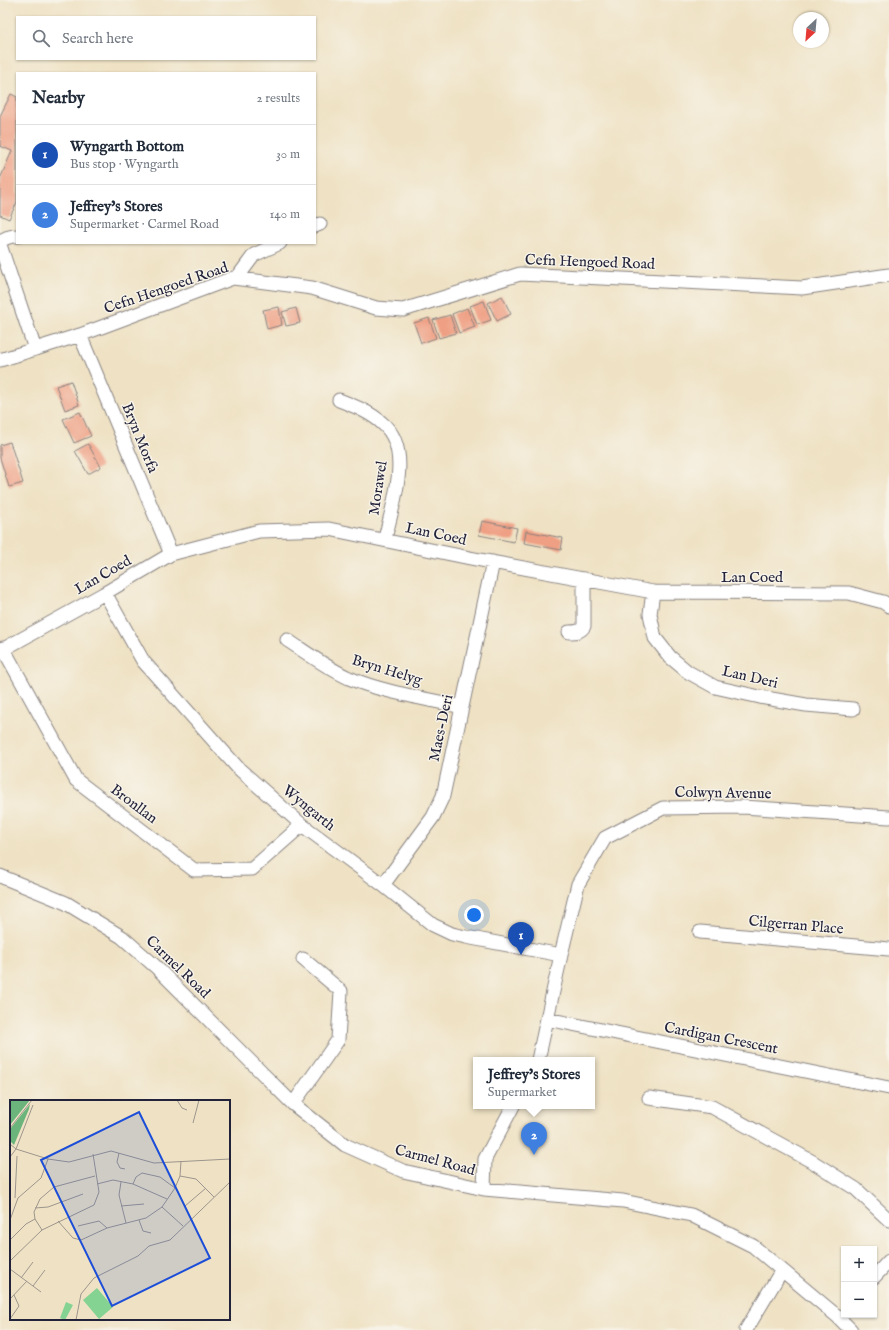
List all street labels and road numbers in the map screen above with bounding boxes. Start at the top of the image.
street label: Cefn Hengoed Road [525,250,656,274]
street label: Cefn Hengoed Road [101,258,232,318]
street label: Bryn Morfa [117,400,163,476]
street label: Morawel [364,459,392,516]
street label: Lan Coed [404,518,469,550]
street label: Lan Coed [71,551,136,599]
street label: Lan Coed [721,568,784,587]
street label: Bryn Helyg [349,650,425,690]
street label: Lan Deri [720,661,780,693]
street label: Maes-Deri [425,693,457,763]
street label: Bronllan [107,780,161,828]
street label: Wyngarth [279,781,339,835]
street label: Colwyn Avenue [674,783,772,803]
street label: Cilgerran Place [748,911,844,939]
street label: Carmel Road [142,932,215,1003]
street label: Cardigan Crescent [663,1018,779,1058]
street label: Carmel Road [393,1140,478,1180]

